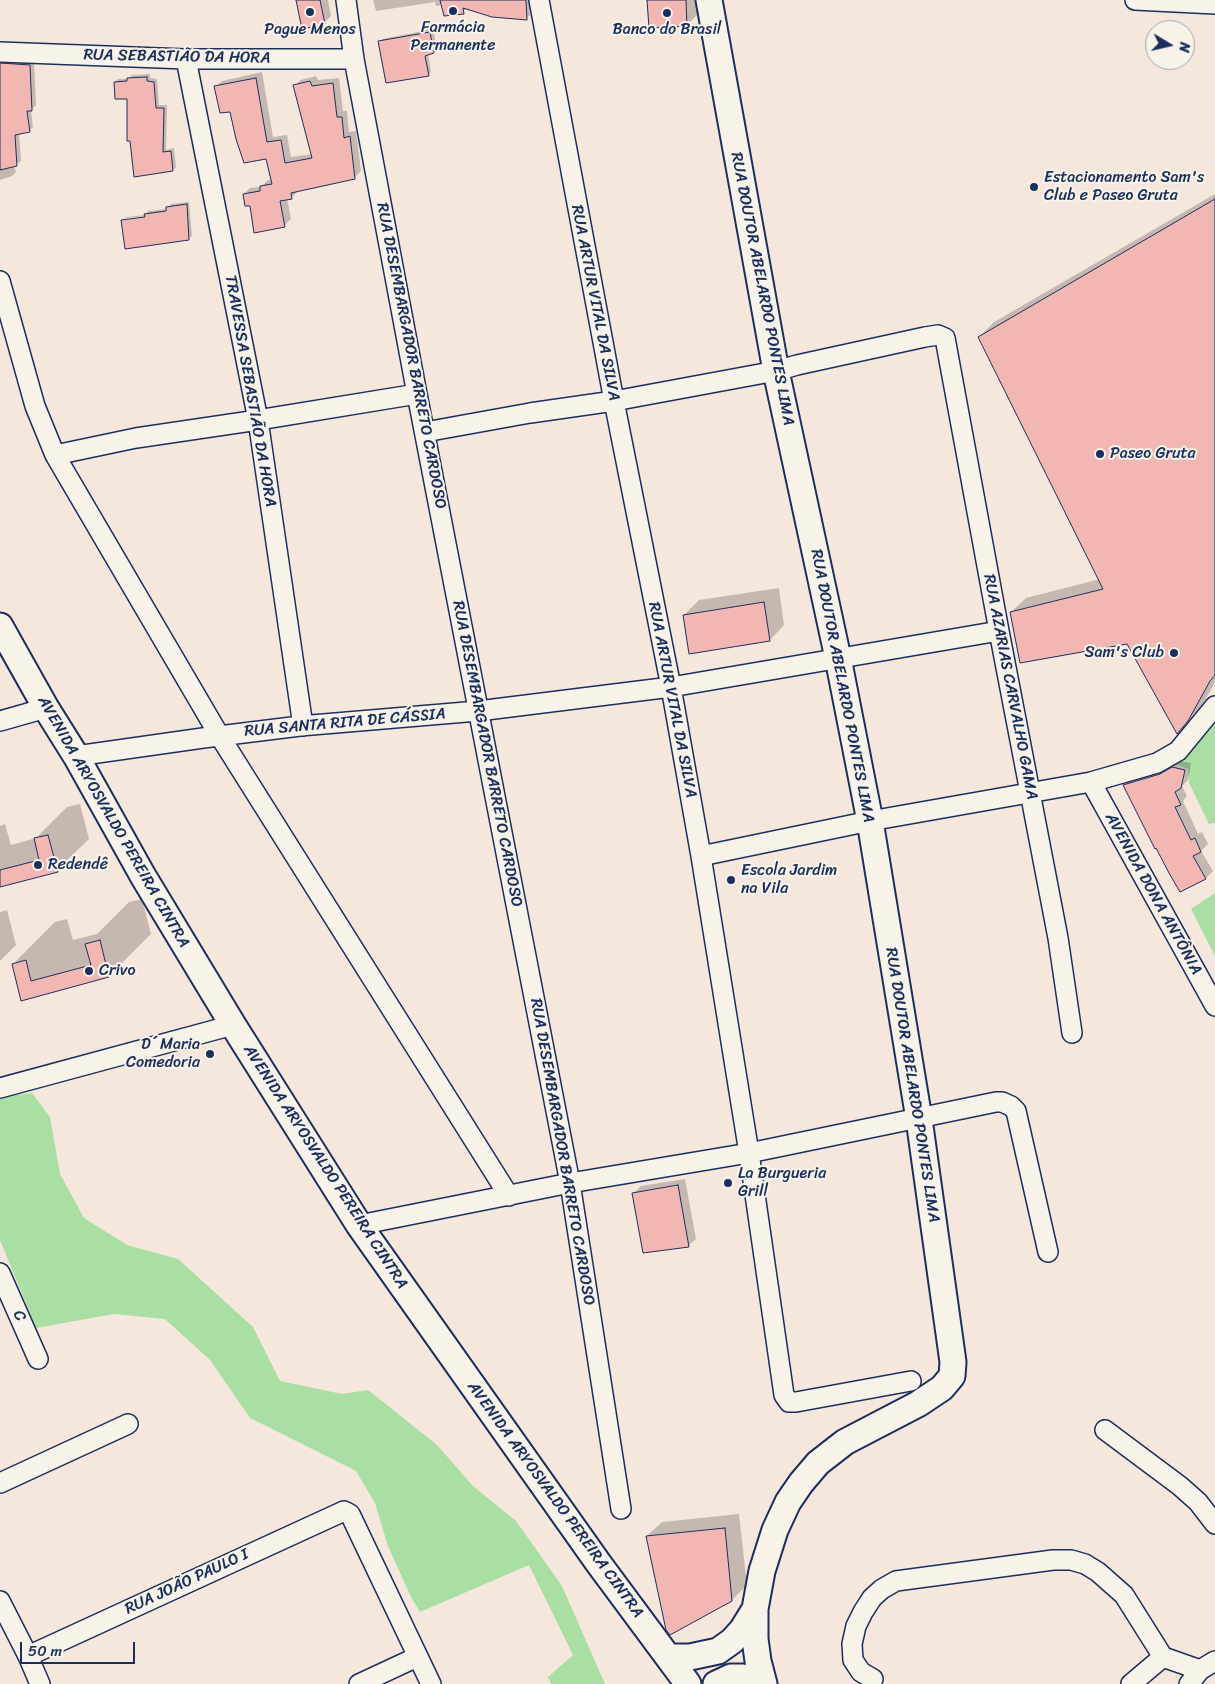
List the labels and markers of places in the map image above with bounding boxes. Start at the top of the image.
marker: Farmácia Permanente [447,5,459,17]
marker: Pague Menos [304,6,316,18]
marker: Banco do Brasil [661,7,673,19]
place label: Farmácia Permanente [410,18,496,56]
place label: Pague Menos [264,20,356,40]
place label: Banco do Brasil [613,20,721,40]
place label: Estacionamento Sam's Club e Paseo Gruta [1044,168,1204,206]
marker: Estacionamento Sam's Club e Paseo Gruta [1028,181,1040,193]
place label: Paseo Gruta [1110,444,1196,464]
marker: Paseo Gruta [1094,448,1106,460]
place label: Sam's Club [1084,643,1164,663]
marker: Sam's Club [1168,647,1180,659]
place label: Redendê [48,855,108,875]
marker: Redendê [32,859,44,871]
place label: Escola Jardim na Vila [741,861,837,899]
marker: Escola Jardim na Vila [725,874,737,886]
place label: Crivo [99,961,136,981]
marker: Crivo [83,965,95,977]
place label: D´Maria Comedoria [126,1035,200,1073]
marker: D´Maria Comedoria [204,1048,216,1060]
place label: La Burgueria Grill [738,1164,826,1202]
marker: La Burgueria Grill [722,1177,734,1189]

